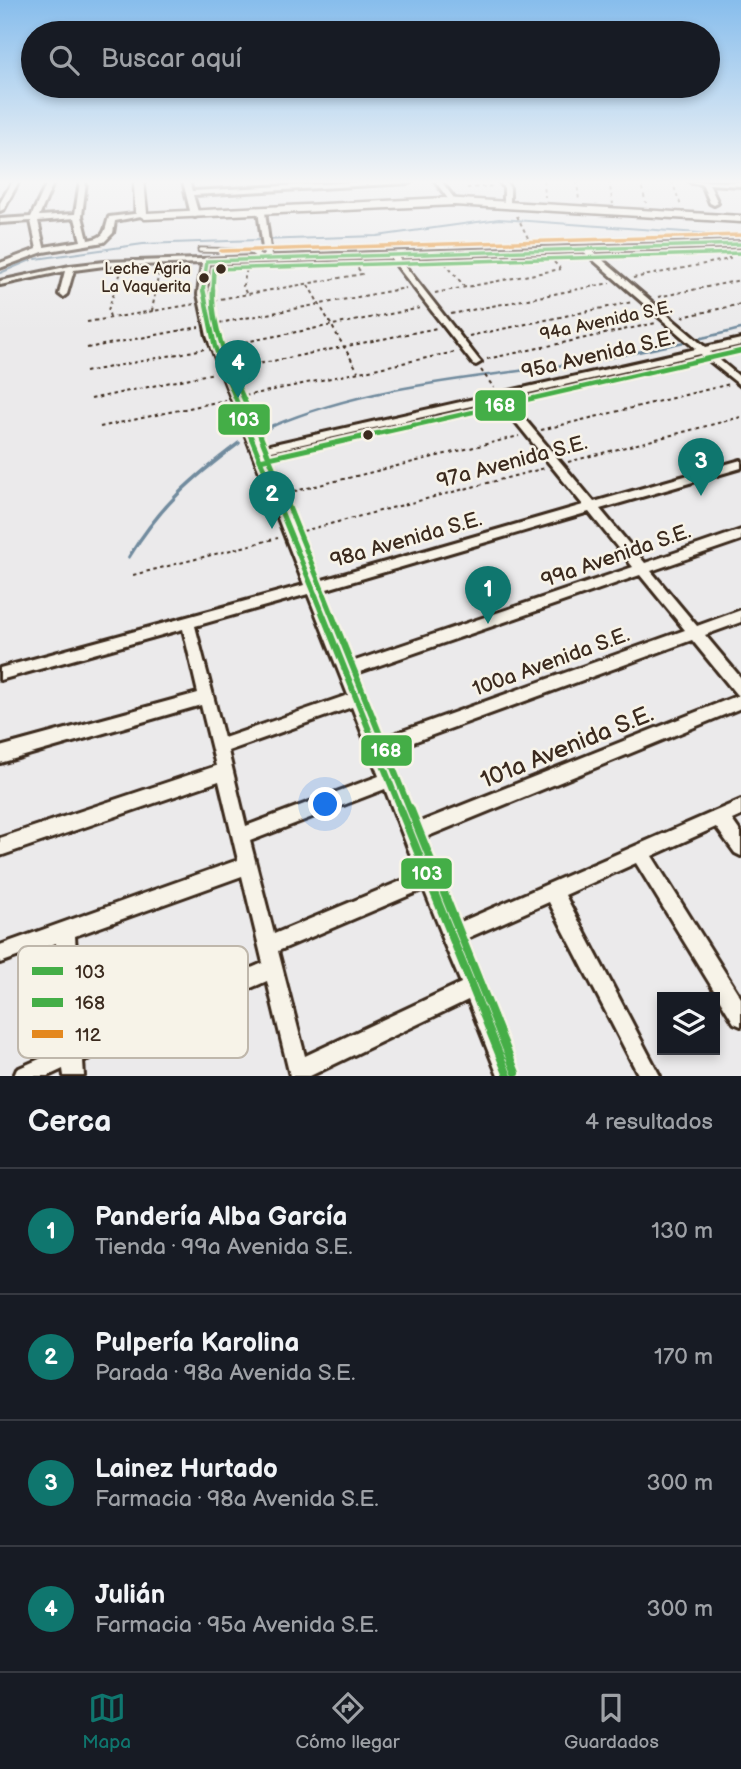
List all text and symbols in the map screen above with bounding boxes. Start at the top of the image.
search box [21,21,720,98]
icon: search [45,41,83,79]
text: Buscar aquí [101,44,242,75]
place label: Leche Agria La Vaquerita [101,260,191,297]
unlabelled marker [214,262,228,276]
marker: Leche Agria La Vaquerita [197,271,211,285]
street label: 94a Avenida S.E. [538,297,674,345]
street label: 95a Avenida S.E. [519,325,677,385]
pin: 4 [215,340,261,398]
line badge: 168 [474,389,527,422]
text: 168 [485,395,515,418]
line badge: 103 [217,403,271,436]
text: 103 [229,409,259,432]
unlabelled marker [361,428,375,442]
street label: 97a Avenida S.E. [434,430,590,494]
pin: 3 [678,438,724,496]
pin: 2 [249,471,295,529]
street label: 98a Avenida S.E. [327,506,485,574]
street label: 99a Avenida S.E. [538,519,694,593]
pin: 1 [465,566,511,624]
street label: 100a Avenida S.E. [469,622,633,702]
street label: 101a Avenida S.E. [476,699,658,795]
line badge: 168 [360,734,413,767]
text: 168 [371,740,401,763]
your location [308,787,342,821]
line badge: 103 [400,857,453,890]
text: 103 [412,863,442,886]
legend [18,946,248,1058]
text: 103 [75,961,105,984]
text: 168 [75,992,105,1015]
map controls [657,992,720,1055]
button: layers [657,992,720,1055]
text: 112 [75,1024,102,1047]
text: Cerca [28,1104,111,1140]
text: 4 resultados [585,1108,713,1136]
text: Pandería Alba García [95,1202,347,1233]
text: 1 [46,1217,56,1245]
text: 130 m [651,1217,713,1245]
text: Tienda · 99a Avenida S.E. [95,1233,353,1261]
text: Pulpería Karolina [95,1328,299,1359]
text: 2 [44,1343,58,1371]
text: 170 m [654,1343,713,1371]
text: Parada · 98a Avenida S.E. [95,1359,355,1387]
text: Lainez Hurtado [95,1454,278,1485]
text: 3 [44,1469,58,1497]
text: 300 m [647,1469,713,1497]
text: Farmacia · 98a Avenida S.E. [95,1485,379,1513]
text: Julián [95,1580,165,1611]
text: 4 [44,1595,58,1623]
text: 300 m [647,1595,713,1623]
text: Farmacia · 95a Avenida S.E. [95,1611,379,1639]
tab: Mapa [82,1689,131,1754]
tab: Cómo llegar [295,1689,400,1754]
tab: Guardados [564,1689,659,1754]

